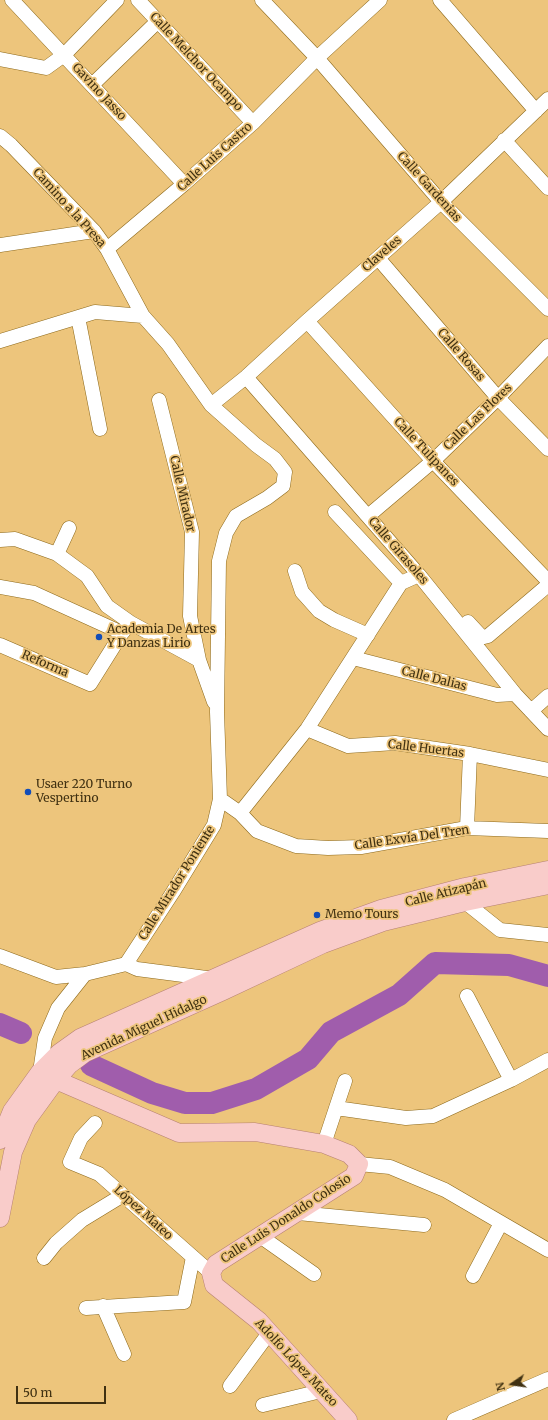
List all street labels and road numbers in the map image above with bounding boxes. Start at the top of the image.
street label: Calle Melchor Ocampo [147,10,245,114]
street label: Gavino Jasso [69,60,129,124]
street label: Calle Luis Castro [175,120,255,194]
street label: Calle Gardenias [394,149,464,225]
street label: Camino a la Presa [30,165,108,251]
street label: Claveles [360,233,404,275]
street label: Calle Rosas [434,326,488,384]
street label: Calle Las Flores [441,381,515,453]
street label: Calle Tulipanes [391,415,461,489]
street label: Calle Mirador [166,454,198,534]
street label: Calle Girasoles [365,515,431,587]
street label: Reforma [19,648,71,680]
street label: Calle Dalias [400,664,468,694]
street label: Calle Huertas [387,737,465,761]
street label: Calle Mirador Poniente [136,823,218,943]
street label: Calle Exvía Del Tren [354,823,470,853]
street label: Calle Atizapán [404,876,488,910]
street label: Avenida Miguel Hidalgo [79,992,209,1064]
street label: Calle Luis Donaldo Colosio [218,1172,354,1266]
street label: López Mateo [111,1183,175,1243]
street label: Adolfo López Mateo [252,1316,340,1410]

